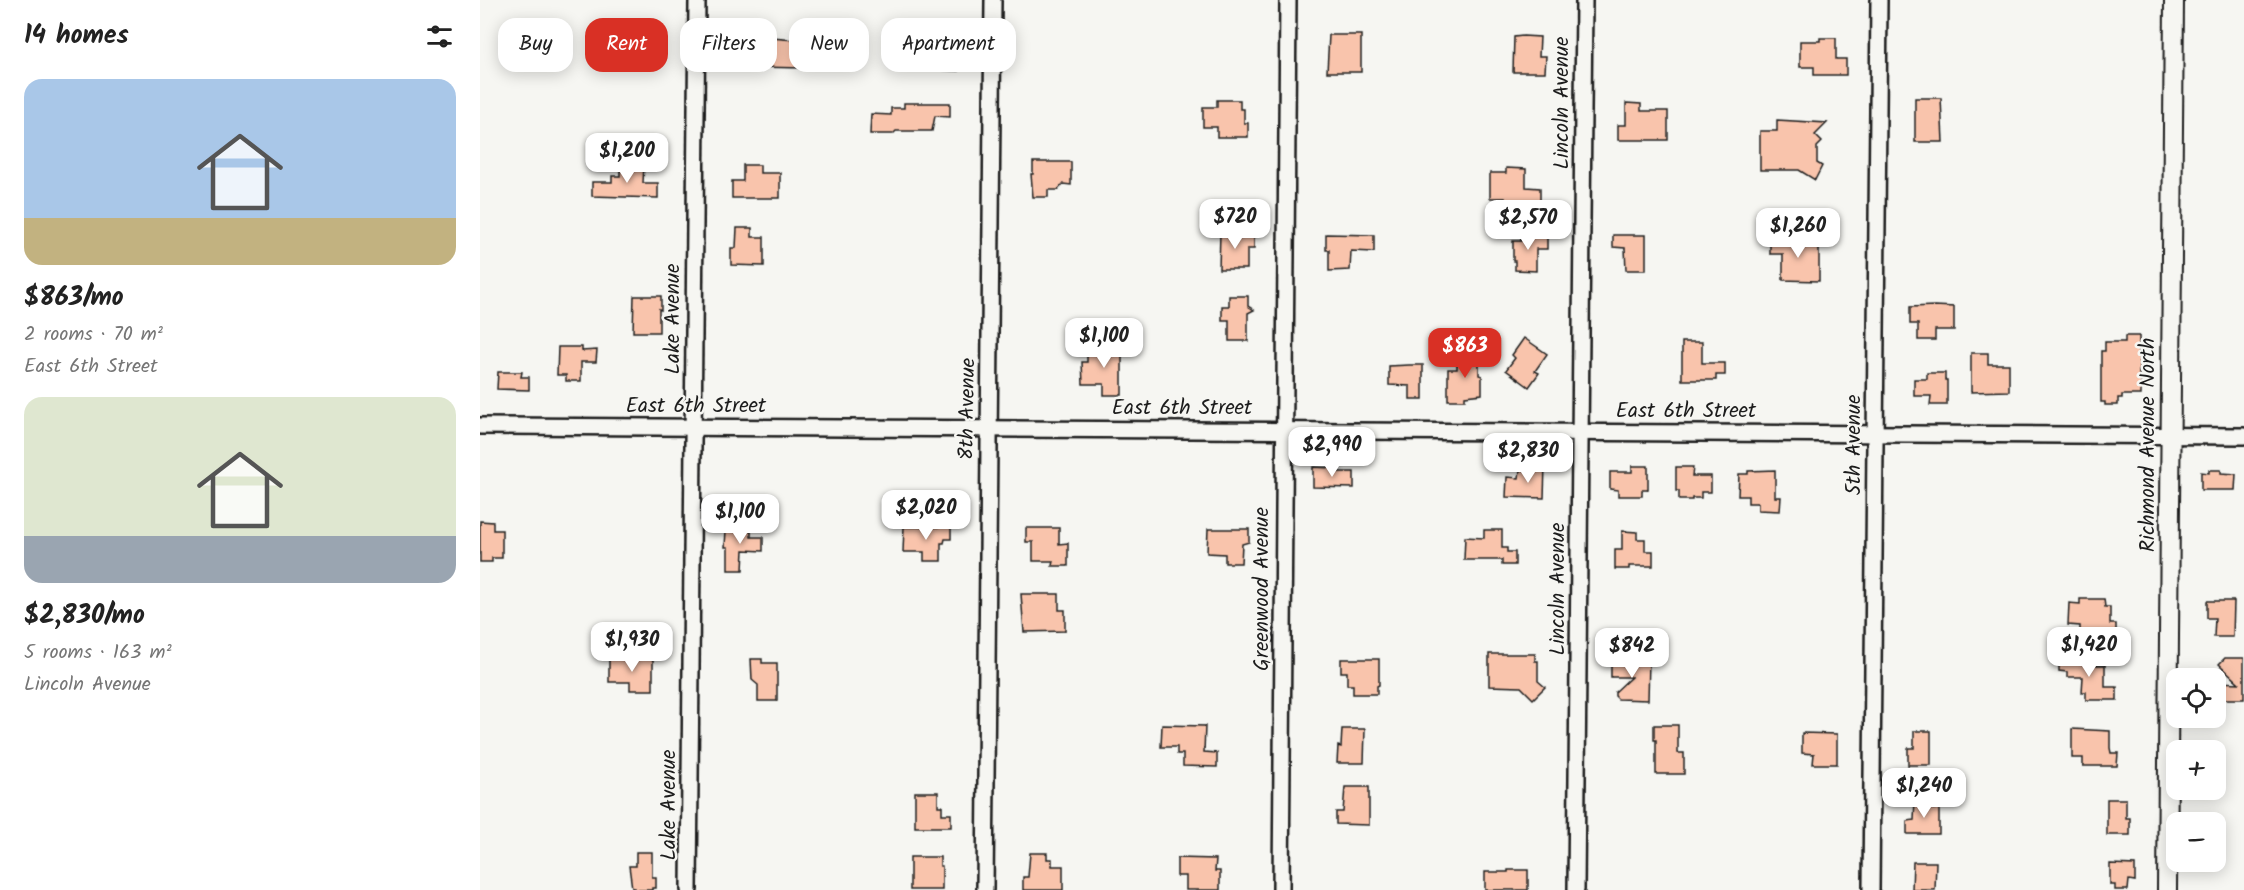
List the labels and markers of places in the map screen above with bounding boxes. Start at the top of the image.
pin: $1,200 [578,133,676,184]
pin: $720 [1199,199,1271,250]
pin: $2,570 [1479,200,1577,251]
pin: $1,260 [1749,208,1847,259]
pin: $1,100 [1055,318,1153,369]
pin: $863 [1429,328,1501,379]
pin: $2,990 [1283,427,1381,478]
pin: $2,830 [1479,433,1577,484]
pin: $2,020 [877,490,975,541]
pin: $1,100 [691,494,789,545]
pin: $1,930 [583,622,681,673]
pin: $1,420 [2040,627,2138,678]
pin: $842 [1596,628,1668,679]
pin: $1,240 [1875,768,1973,819]

